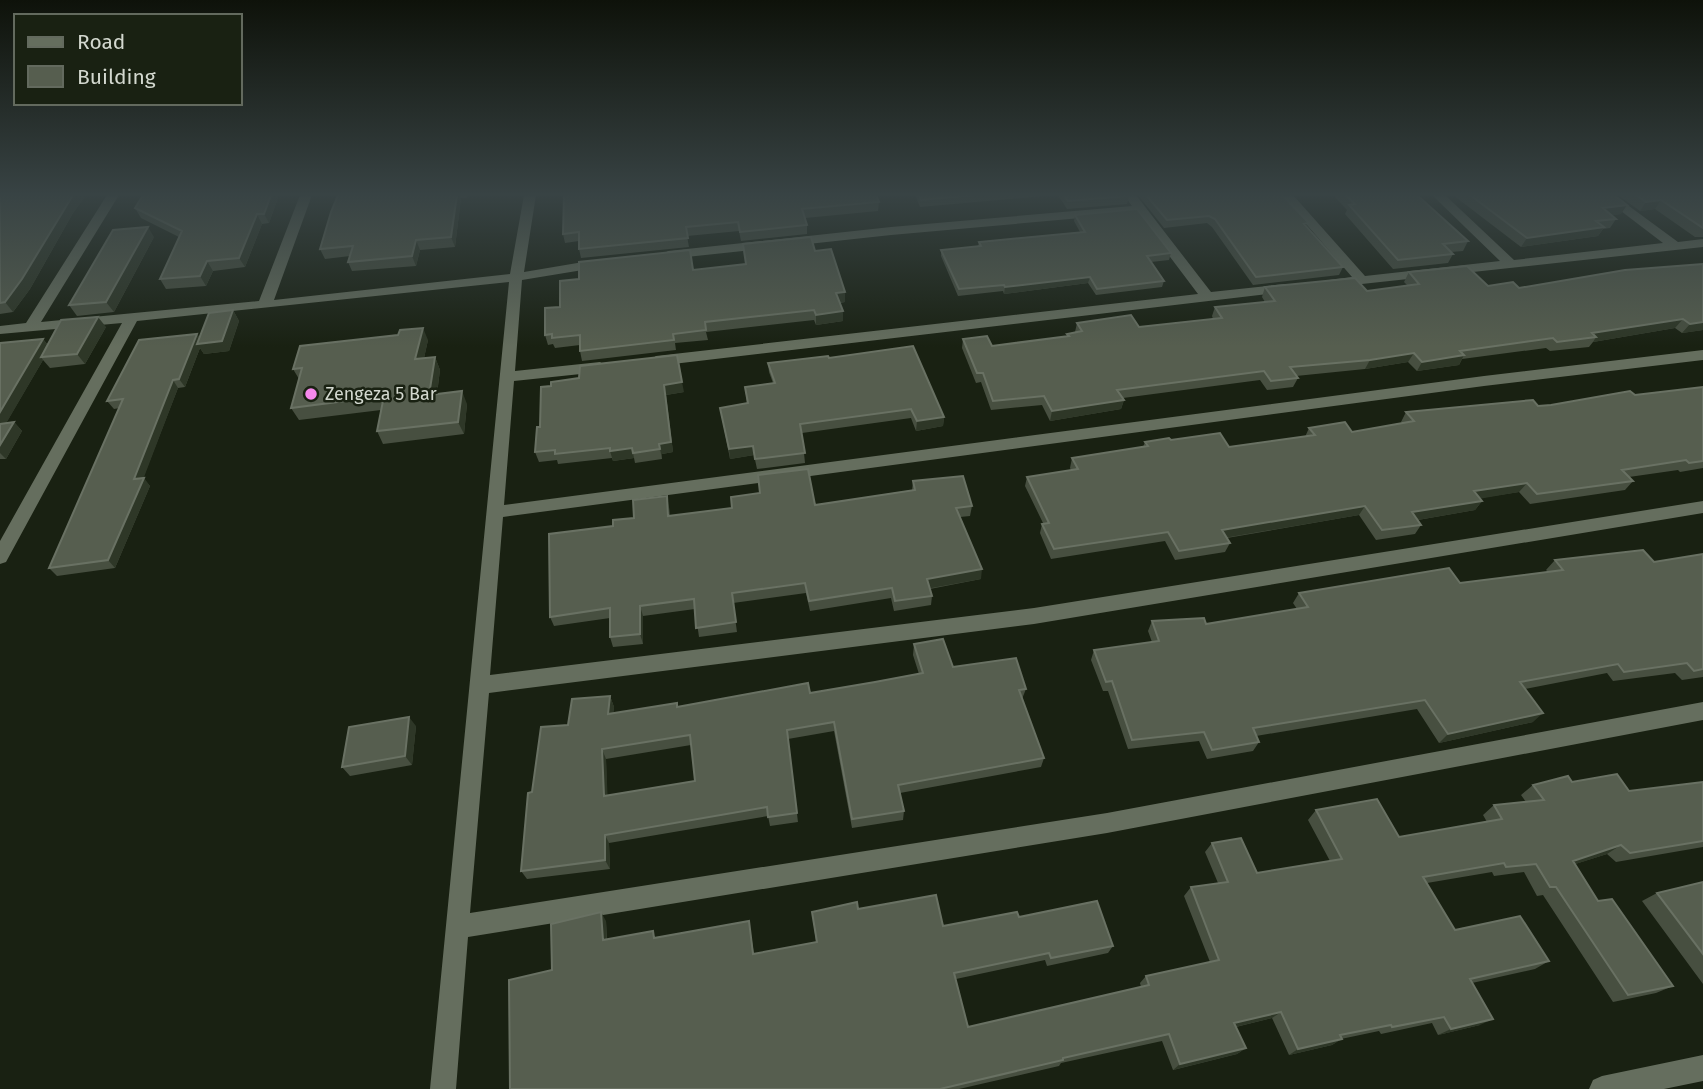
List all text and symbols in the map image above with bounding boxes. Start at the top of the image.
legend [14,14,242,105]
text: Road [77,29,125,55]
text: Building [77,64,156,90]
place label: Zengeza 5 Bar [325,383,437,405]
marker: Zengeza 5 Bar [303,386,319,402]

